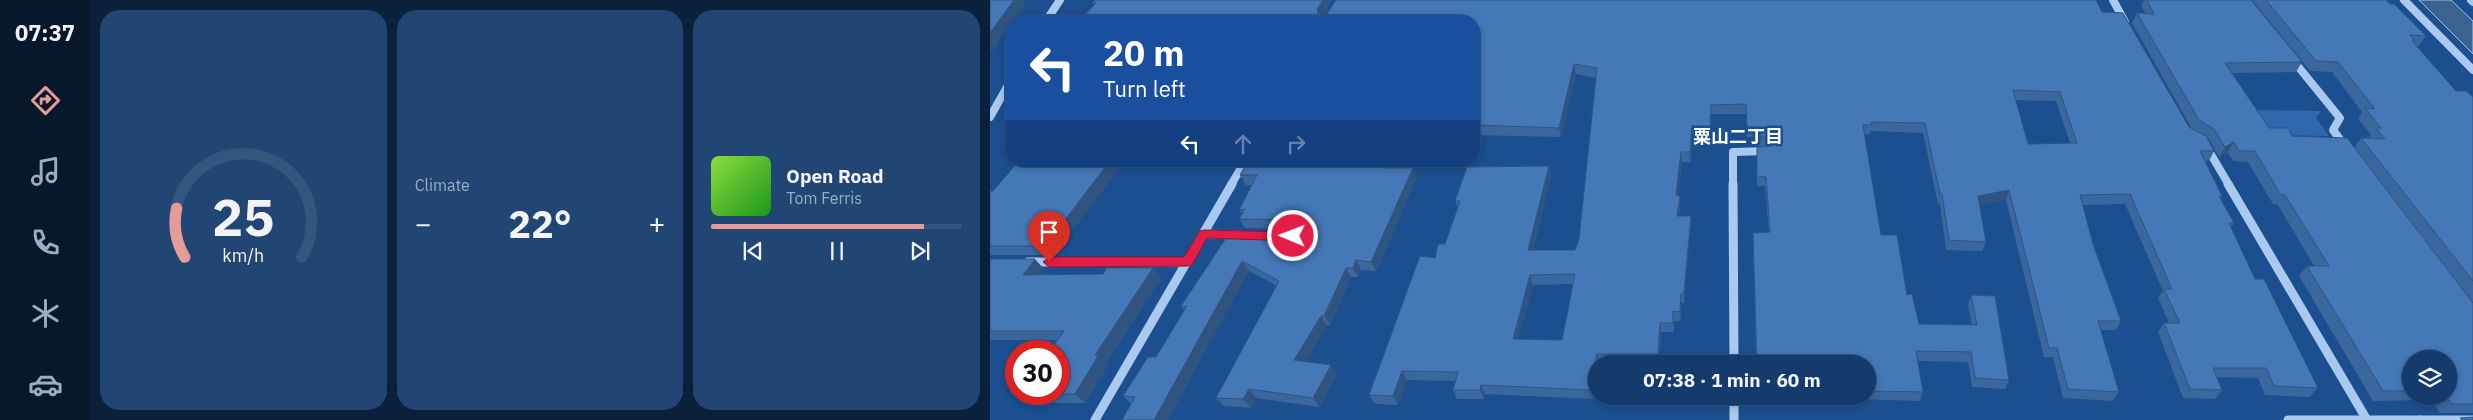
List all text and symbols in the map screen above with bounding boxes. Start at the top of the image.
text: 07:37 [15,18,75,47]
text: 20 m [1103,30,1185,76]
icon: left [1020,35,1085,100]
text: Turn left [1103,74,1186,103]
icon: directions [28,83,63,118]
district label: 粟山二丁目 [1693,125,1783,148]
icon: left [1176,130,1204,158]
icon: ahead [1229,130,1257,158]
icon: right [1282,130,1310,158]
icon: music [28,154,63,189]
text: Open Road [786,164,884,188]
text: Climate [415,175,470,195]
text: 25 [212,183,275,250]
text: Tom Ferris [786,188,862,208]
text: 22° [508,199,572,248]
text: − [415,205,431,242]
text: + [649,205,665,242]
position arrow [1266,209,1318,261]
pin [1028,211,1070,262]
icon: arrive [1035,218,1063,246]
icon: phone [28,225,63,260]
icon: previous [739,237,767,265]
icon: pause [823,237,851,265]
icon: next [906,237,934,265]
text: km/h [222,244,264,267]
icon: climate [28,296,63,331]
speed limit sign: 30 [1005,340,1070,405]
map controls [2402,350,2457,405]
button: layers [2402,350,2457,405]
icon: car [28,367,63,402]
text: 07:38 · 1 min · 60 m [1643,368,1821,392]

